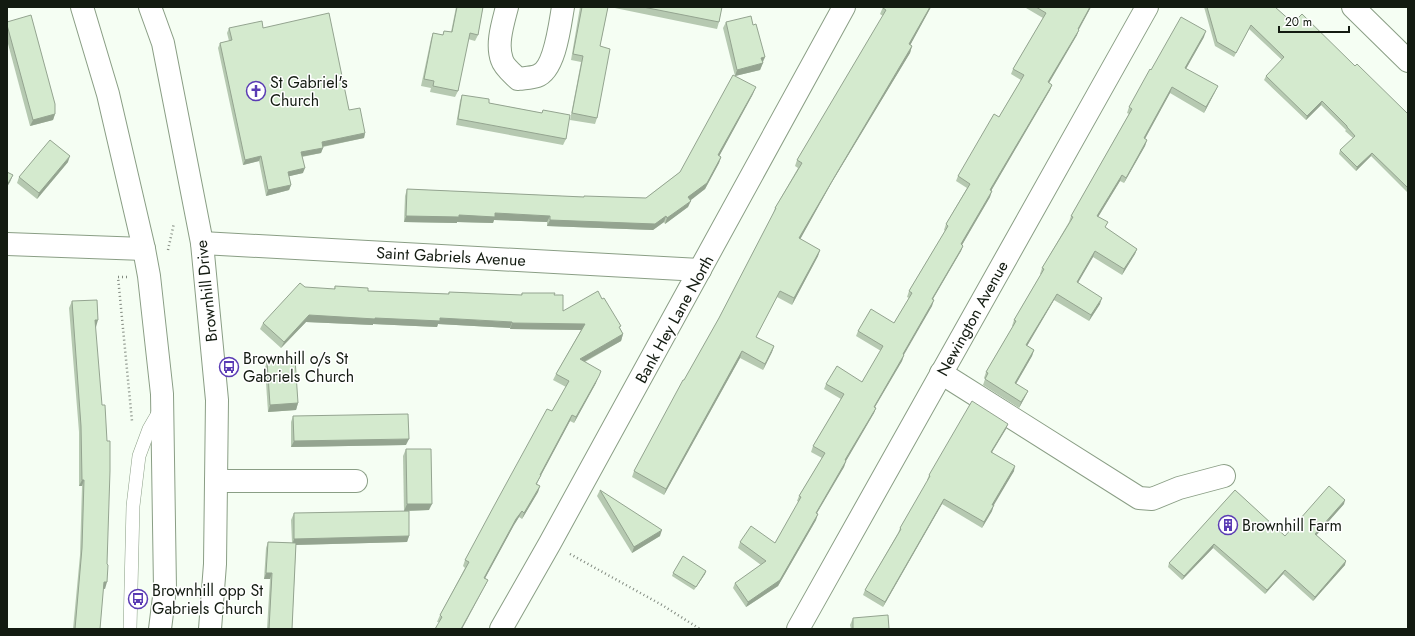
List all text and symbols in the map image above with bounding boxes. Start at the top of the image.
scale bar [1279,8,1349,34]
text: 20 m [1285,13,1312,31]
place label: St Gabriel's Church [270,71,348,112]
church icon: St Gabriel's Church [245,80,267,102]
street label: Brownhill Drive [190,239,223,343]
street label: Saint Gabriels Avenue [376,241,526,272]
street label: Bank Hey Lane North [630,251,719,388]
street label: Newington Avenue [931,256,1014,380]
place label: Brownhill o/s St Gabriels Church [243,347,354,388]
bus stop icon: Brownhill o/s St Gabriels Church [218,356,240,378]
building icon: Brownhill Farm [1217,514,1239,536]
place label: Brownhill Farm [1242,514,1342,537]
place label: Brownhill opp St Gabriels Church [152,579,263,620]
bus stop icon: Brownhill opp St Gabriels Church [127,588,149,610]

